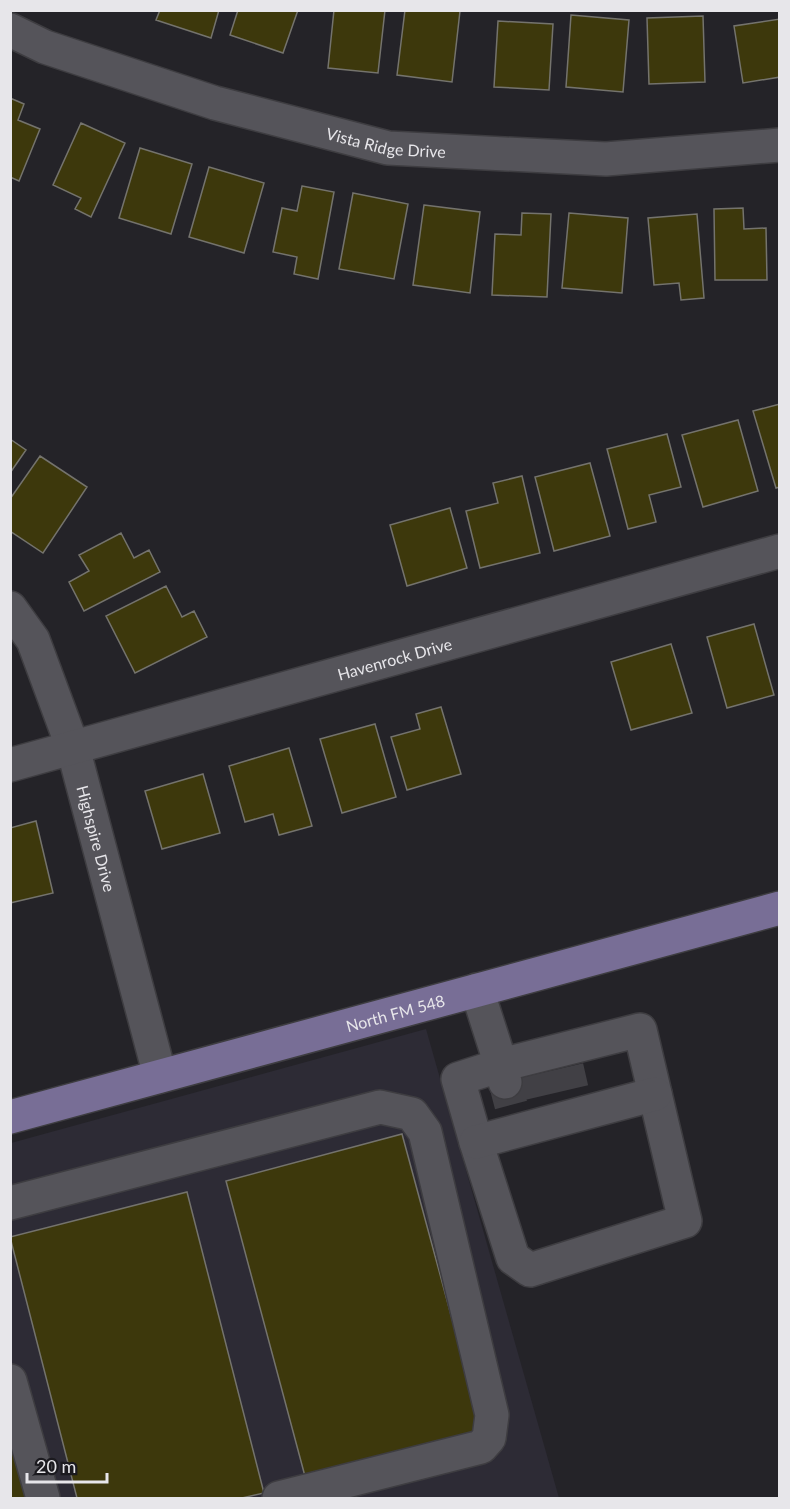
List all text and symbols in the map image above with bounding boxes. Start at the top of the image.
street label: Vista Ridge Drive [324,123,446,160]
street label: Havenrock Drive [335,633,454,683]
street label: Highspire Drive [74,783,120,894]
street label: North FM 548 [344,990,447,1035]
scale bar [27,1446,106,1484]
text: 20 m [36,1455,76,1477]

